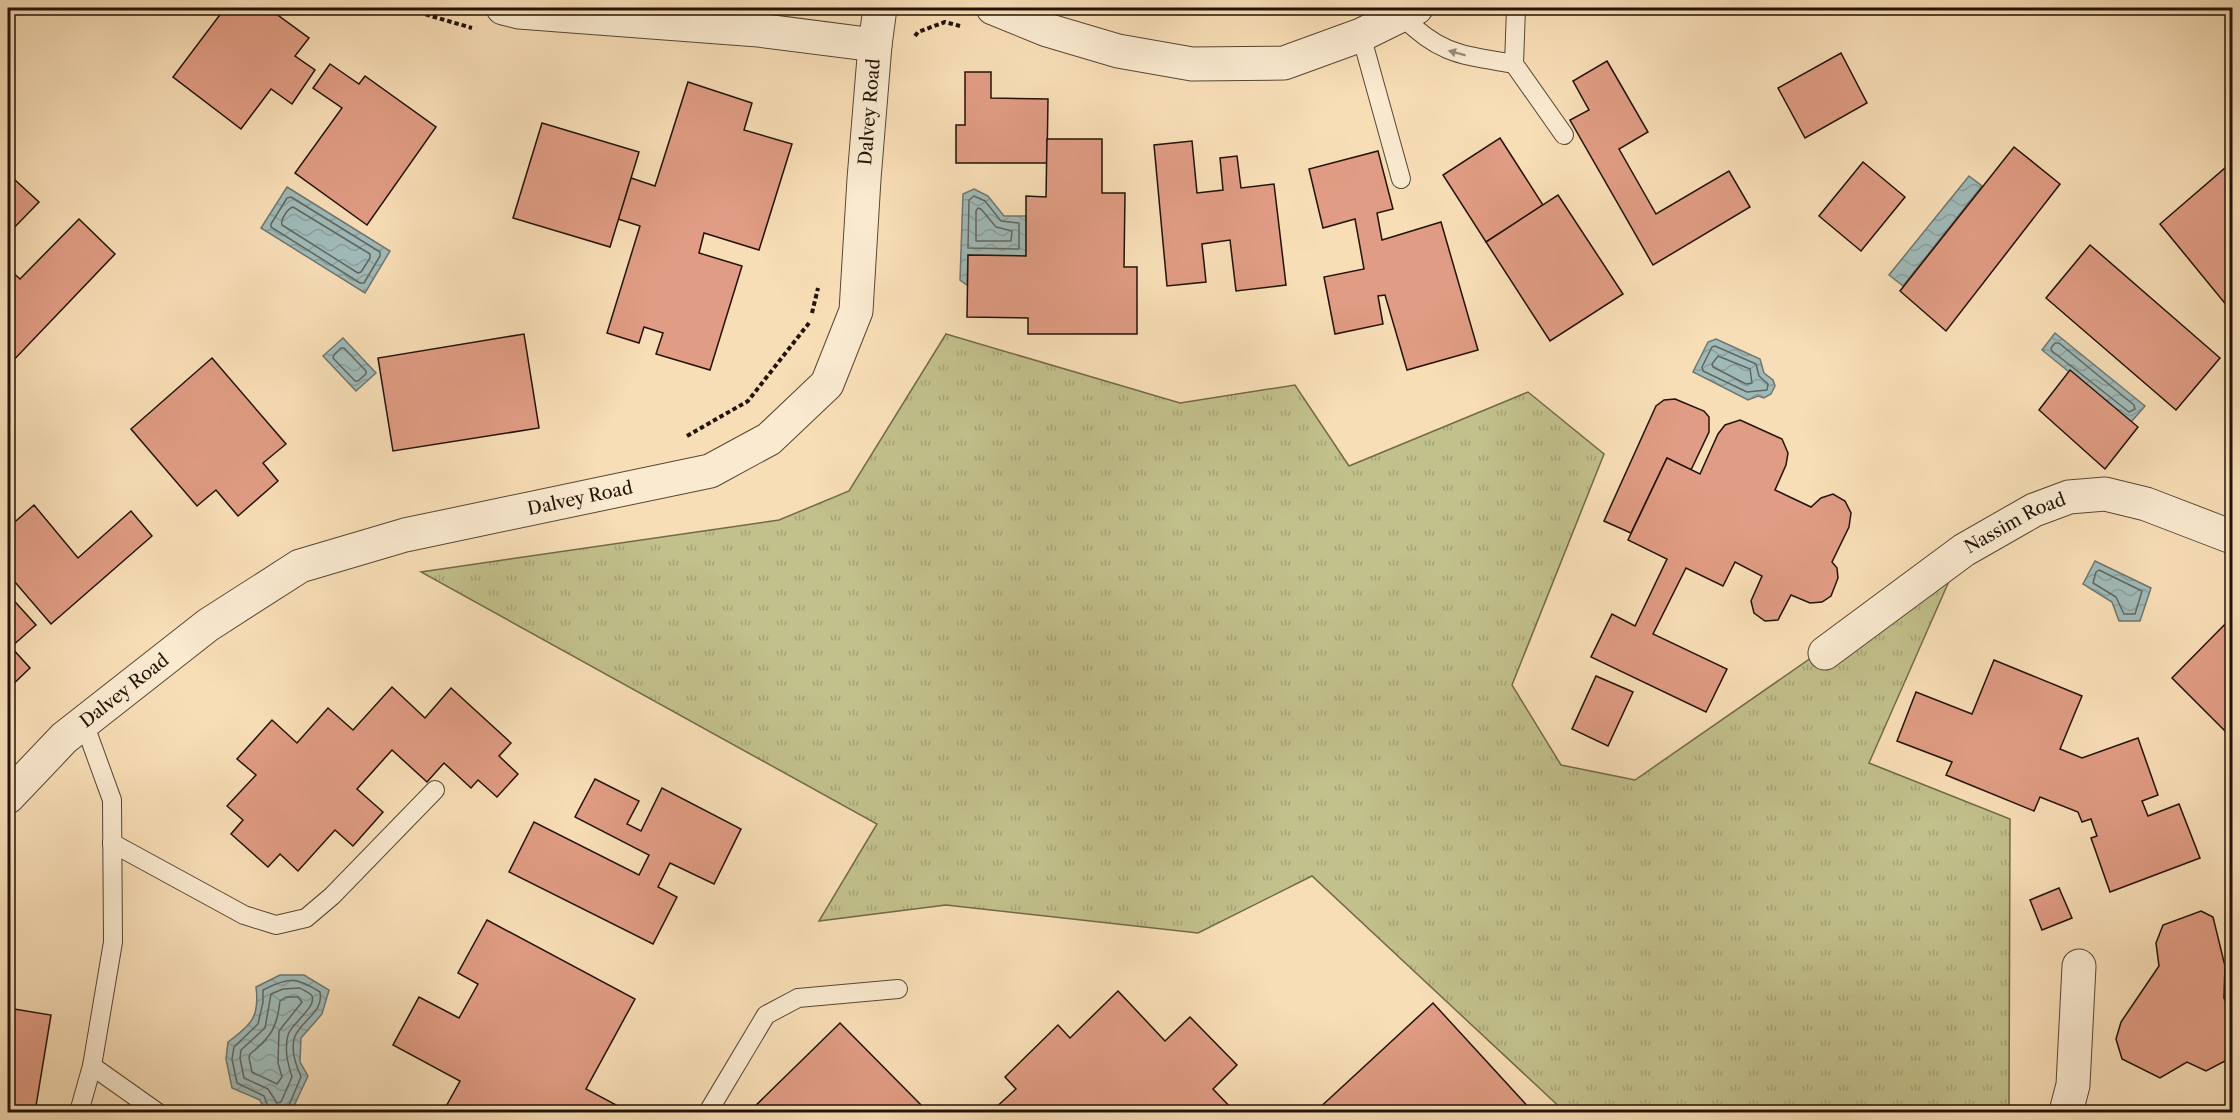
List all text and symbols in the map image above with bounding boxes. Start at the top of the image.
one-way arrow [1448,47,1466,57]
street label: Dalvey Road [854,58,885,166]
street label: Dalvey Road [525,477,635,520]
street label: Nassim Road [1961,488,2069,558]
street label: Dalvey Road [75,649,173,732]

